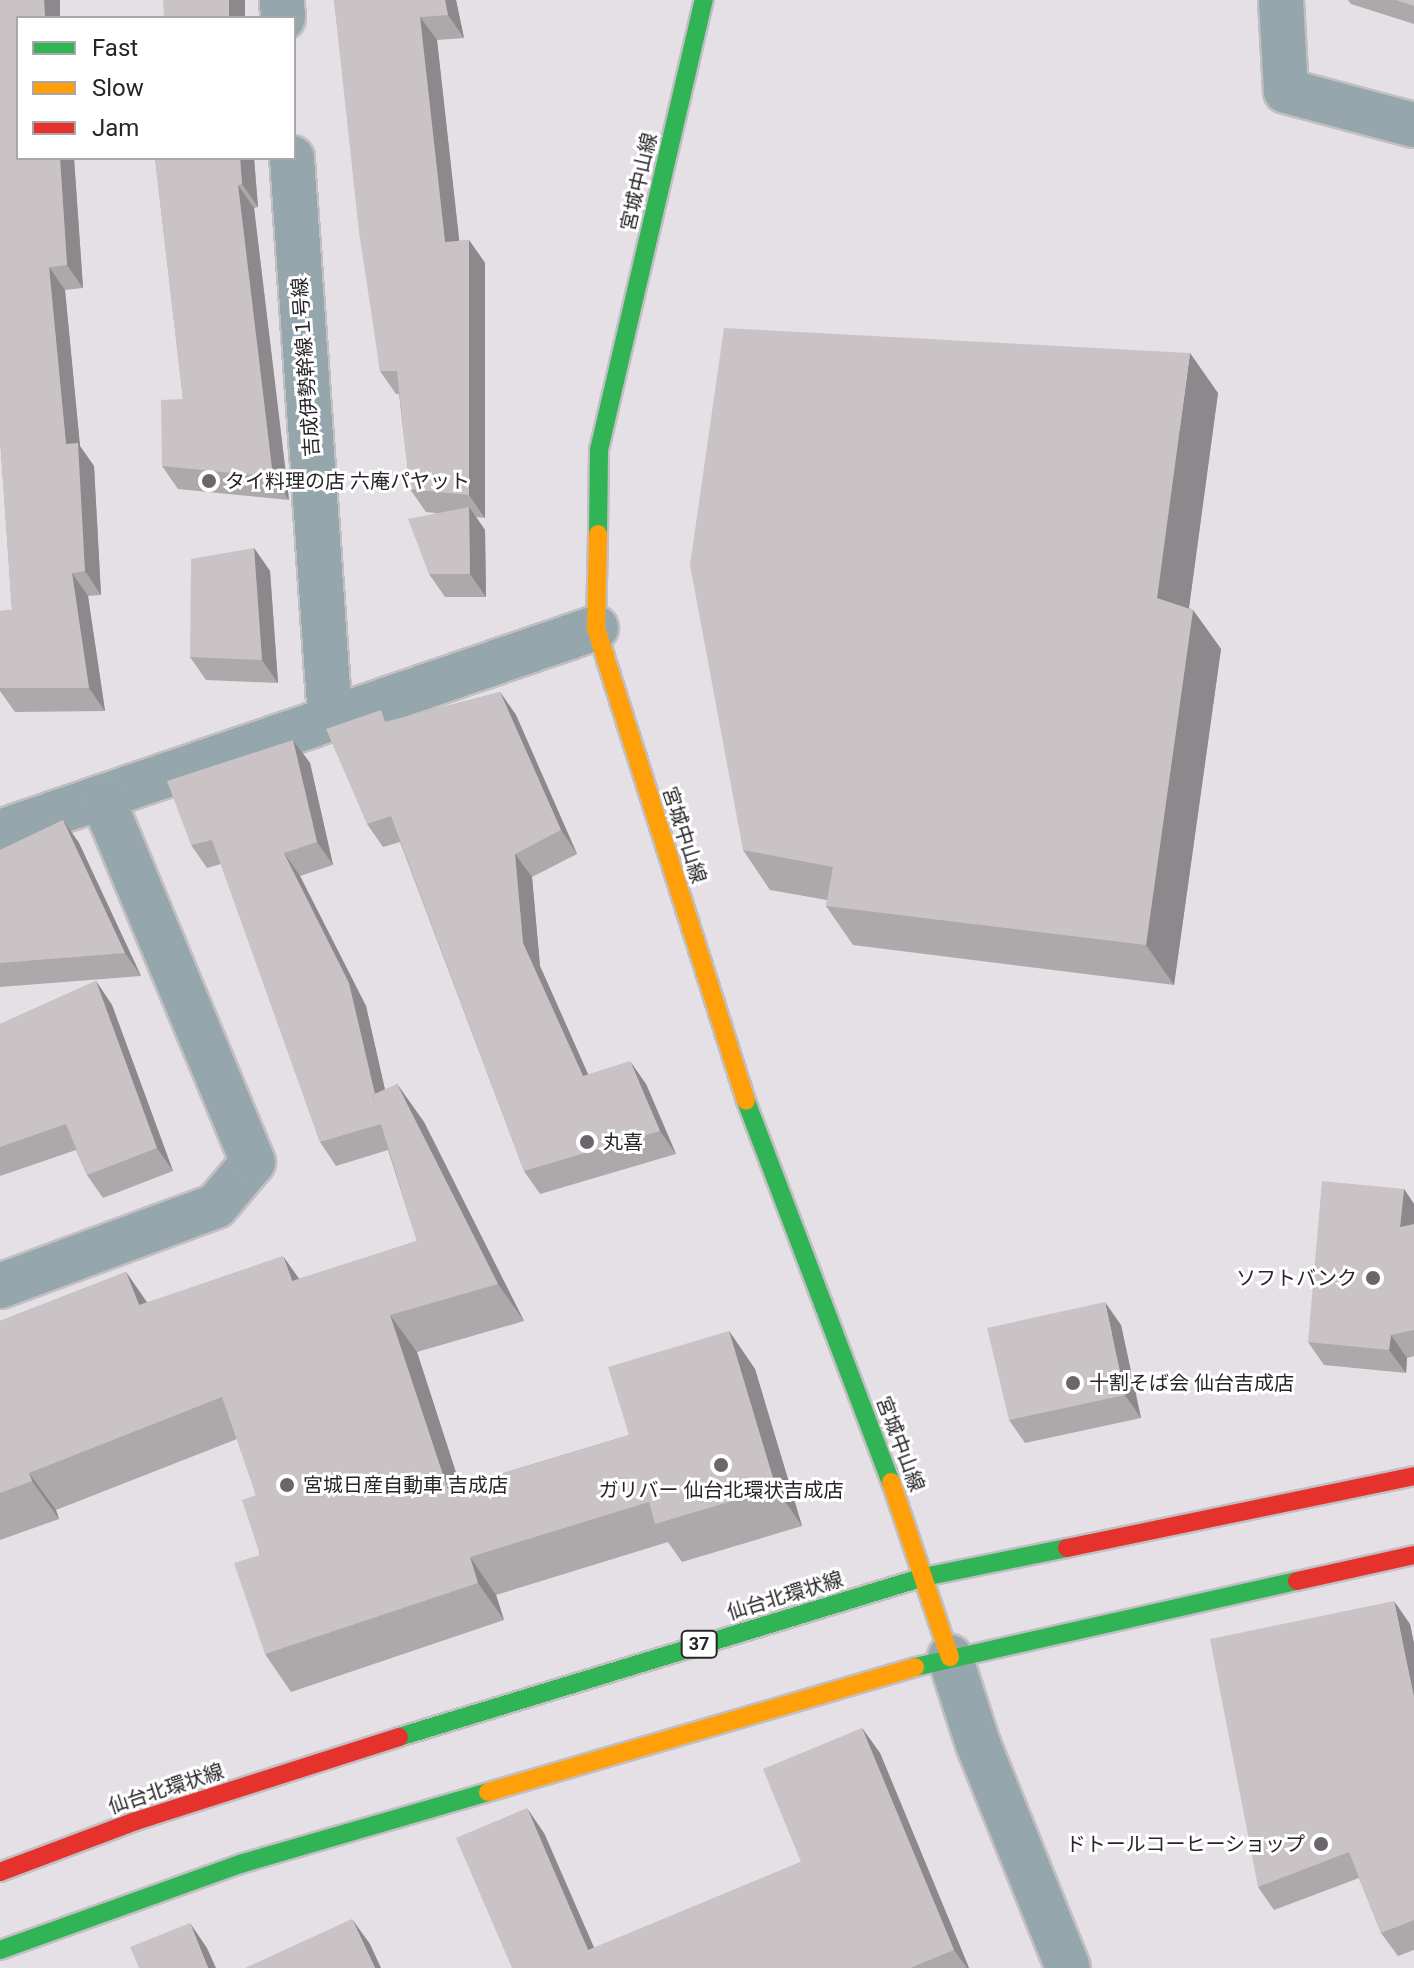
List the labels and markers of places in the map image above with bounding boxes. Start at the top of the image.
place label: タイ料理の店 六庵パヤット [225,469,470,493]
marker: タイ料理の店 六庵パヤット [200,472,218,490]
place label: 丸喜 [603,1130,643,1154]
marker: 丸喜 [578,1133,596,1151]
place label: ソフトバンク [1237,1266,1357,1290]
marker: ソフトバンク [1364,1269,1382,1287]
place label: 十割そば会 仙台吉成店 [1089,1371,1294,1395]
marker: 十割そば会 仙台吉成店 [1064,1374,1082,1392]
marker: ガリバー 仙台北環状吉成店 [712,1456,730,1474]
place label: 宮城日産自動車 吉成店 [303,1473,508,1497]
marker: 宮城日産自動車 吉成店 [278,1476,296,1494]
place label: ガリバー 仙台北環状吉成店 [599,1478,843,1502]
place label: ドトールコーヒーショップ [1065,1832,1305,1856]
marker: ドトールコーヒーショップ [1312,1835,1330,1853]

